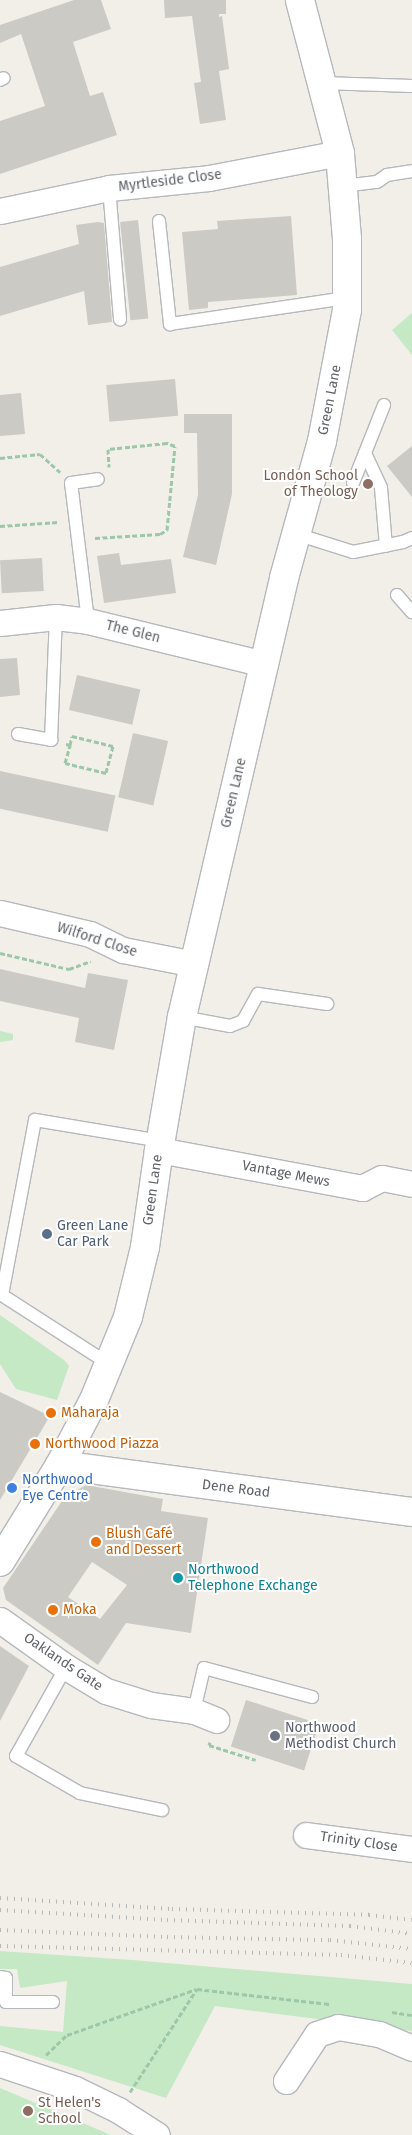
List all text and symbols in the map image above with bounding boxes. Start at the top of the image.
street label: Myrtleside Close [117,166,223,196]
street label: Green Lane [315,363,345,437]
place label: London School of Theology [264,468,358,501]
marker: London School of Theology [362,478,374,490]
street label: The Glen [104,617,162,647]
street label: Green Lane [218,756,250,830]
street label: Wilford Close [55,919,139,961]
street label: Green Lane [140,1154,166,1226]
street label: Vantage Mews [241,1157,331,1191]
place label: Green Lane Car Park [57,1218,128,1250]
marker: Green Lane Car Park [41,1228,53,1240]
place label: Maharaja [61,1405,119,1421]
marker: Maharaja [45,1407,57,1419]
place label: Northwood Piazza [45,1436,159,1452]
marker: Northwood Piazza [29,1438,41,1450]
place label: Northwood Eye Centre [22,1472,93,1504]
street label: Dene Road [201,1476,271,1502]
marker: Northwood Eye Centre [6,1482,18,1494]
place label: Blush Café and Dessert [106,1526,182,1558]
marker: Blush Café and Dessert [90,1536,102,1548]
place label: Northwood Telephone Exchange [188,1562,318,1594]
marker: Northwood Telephone Exchange [172,1572,184,1584]
place label: Moka [63,1602,97,1618]
marker: Moka [47,1604,59,1616]
street label: Oaklands Gate [20,1629,106,1695]
place label: Northwood Methodist Church [285,1720,397,1752]
marker: Northwood Methodist Church [269,1730,281,1742]
street label: Trinity Close [319,1828,399,1856]
place label: St Helen's School [38,2095,101,2128]
marker: St Helen's School [22,2105,34,2117]

